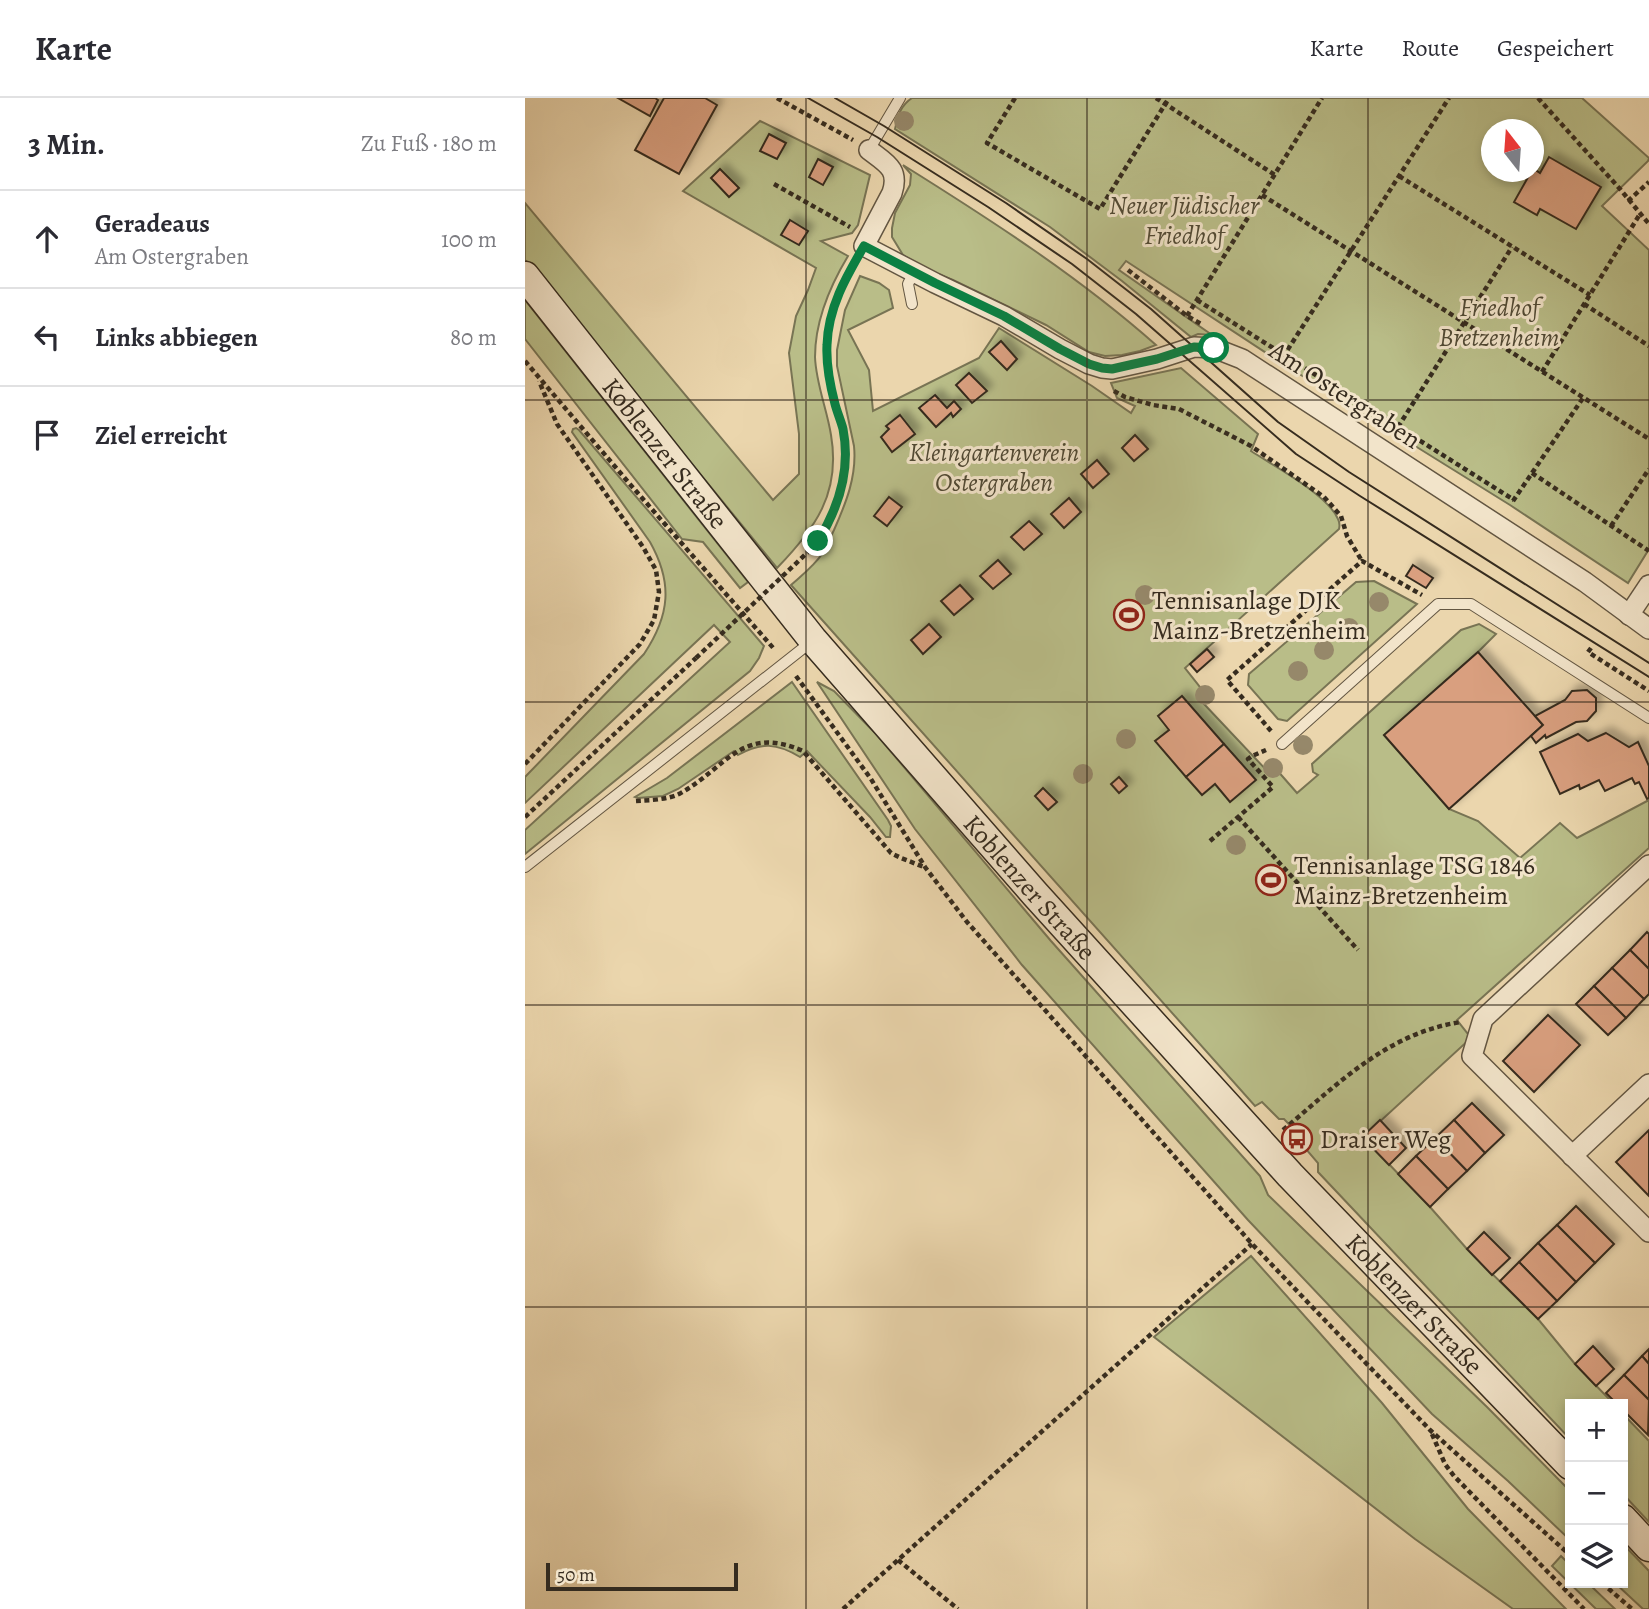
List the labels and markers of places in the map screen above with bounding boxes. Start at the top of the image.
place label: Tennisanlage DJK Mainz-Bretzenheim [1152,583,1366,648]
sports icon: Tennisanlage DJK Mainz-Bretzenheim [1112,598,1146,632]
place label: Tennisanlage TSG 1846 Mainz-Bretzenheim [1294,848,1535,913]
sports icon: Tennisanlage TSG 1846 Mainz-Bretzenheim [1254,863,1288,897]
bus stop icon: Draiser Weg [1280,1122,1314,1156]
place label: Draiser Weg [1320,1122,1451,1157]

